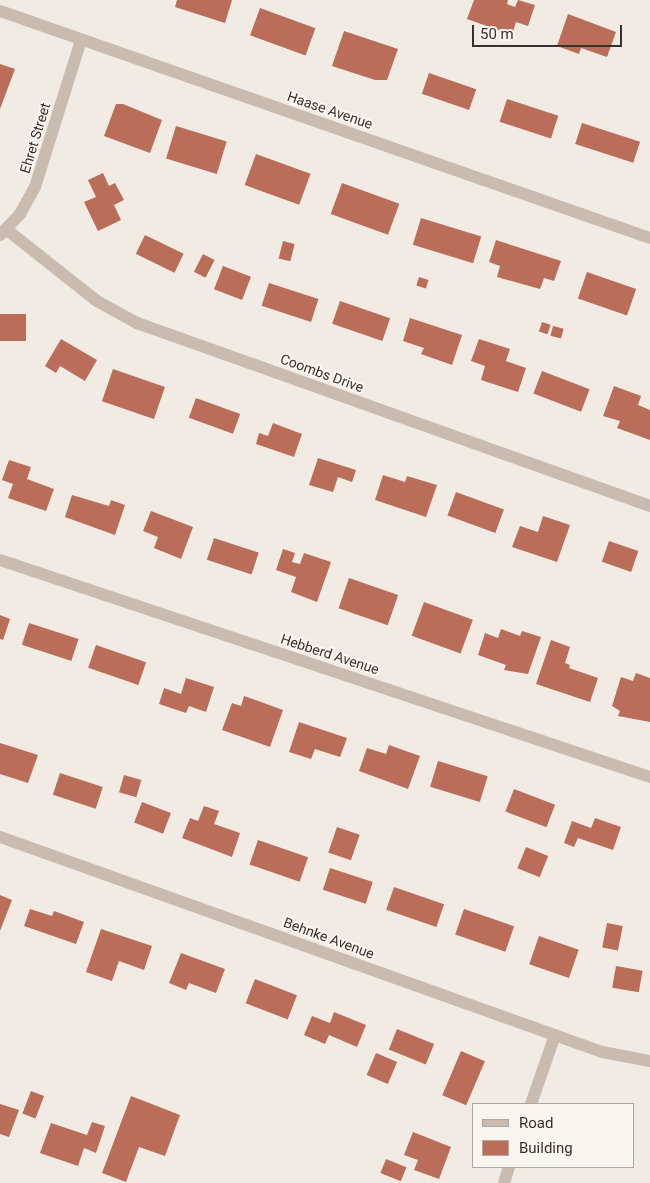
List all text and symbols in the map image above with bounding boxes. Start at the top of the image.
scale bar [475,15,625,47]
text: 50 m [480,25,514,43]
street label: Haase Avenue [285,88,375,132]
street label: Ehret Street [16,101,54,175]
street label: Coombs Drive [278,350,366,396]
street label: Hebberd Avenue [279,630,381,678]
street label: Behnke Avenue [281,914,377,962]
legend [472,1103,635,1168]
text: Road [519,1114,553,1132]
text: Building [519,1139,573,1157]

